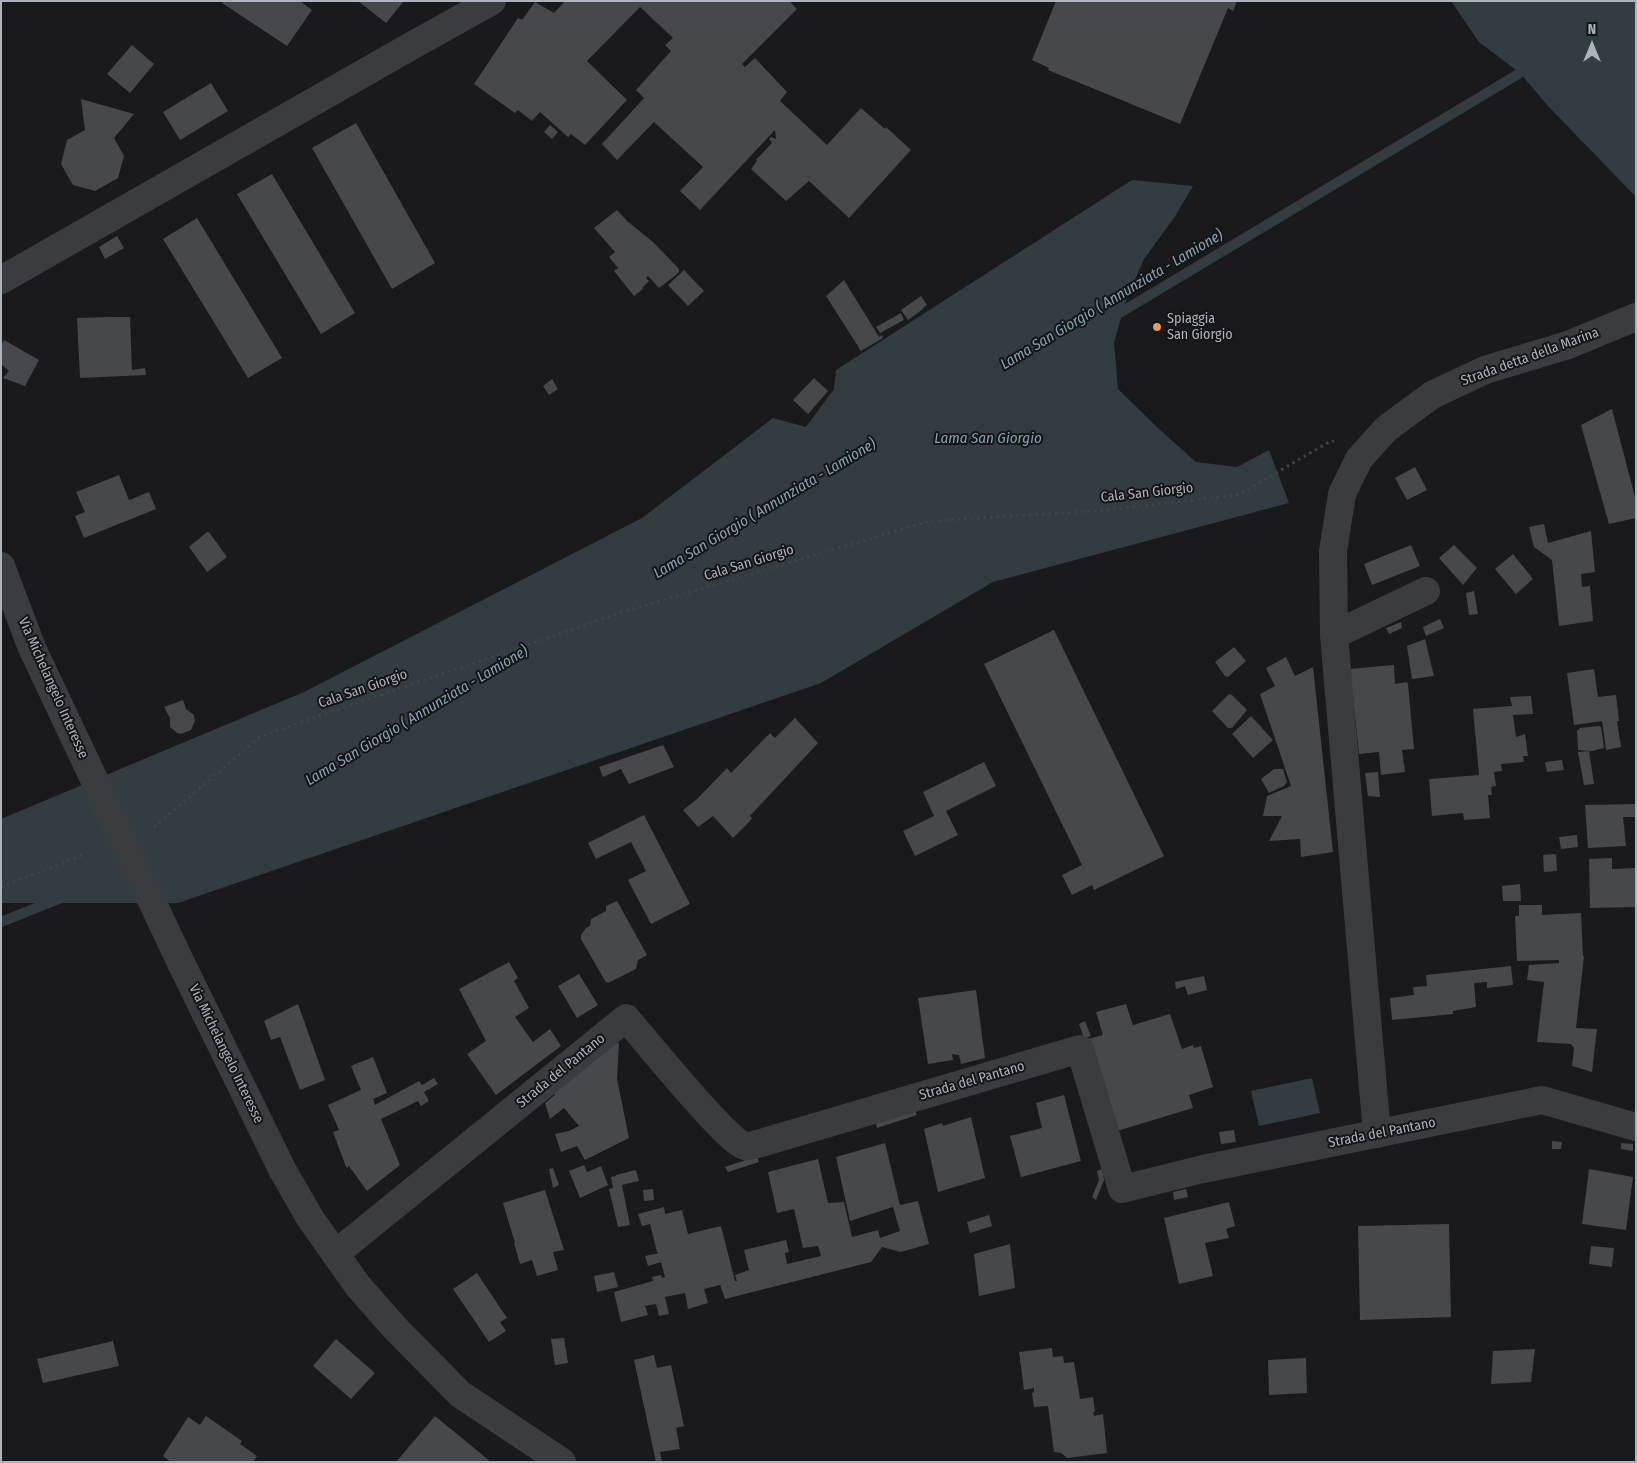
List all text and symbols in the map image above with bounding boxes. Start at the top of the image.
north arrow [1567,20,1617,70]
text: N [1588,21,1596,38]
water label: Lama San Giorgio ( Annunziata - Lamione) [997,226,1227,374]
place label: Spiaggia San Giorgio [1167,311,1233,344]
marker: Spiaggia San Giorgio [1151,321,1163,333]
street label: Strada detta della Marina [1459,324,1601,390]
water label: Lama San Giorgio [934,430,1042,448]
water label: Lama San Giorgio ( Annunziata - Lamione) [650,435,880,583]
street label: Cala San Giorgio [1100,480,1194,506]
street label: Cala San Giorgio [702,541,796,585]
street label: Via Michelangelo Interesse [14,615,92,761]
water label: Lama San Giorgio ( Annunziata - Lamione) [302,642,532,790]
street label: Cala San Giorgio [316,666,410,712]
street label: Via Michelangelo Interesse [185,982,267,1126]
street label: Strada del Pantano [513,1030,609,1112]
street label: Strada del Pantano [917,1058,1027,1104]
street label: Strada del Pantano [1327,1114,1437,1152]

